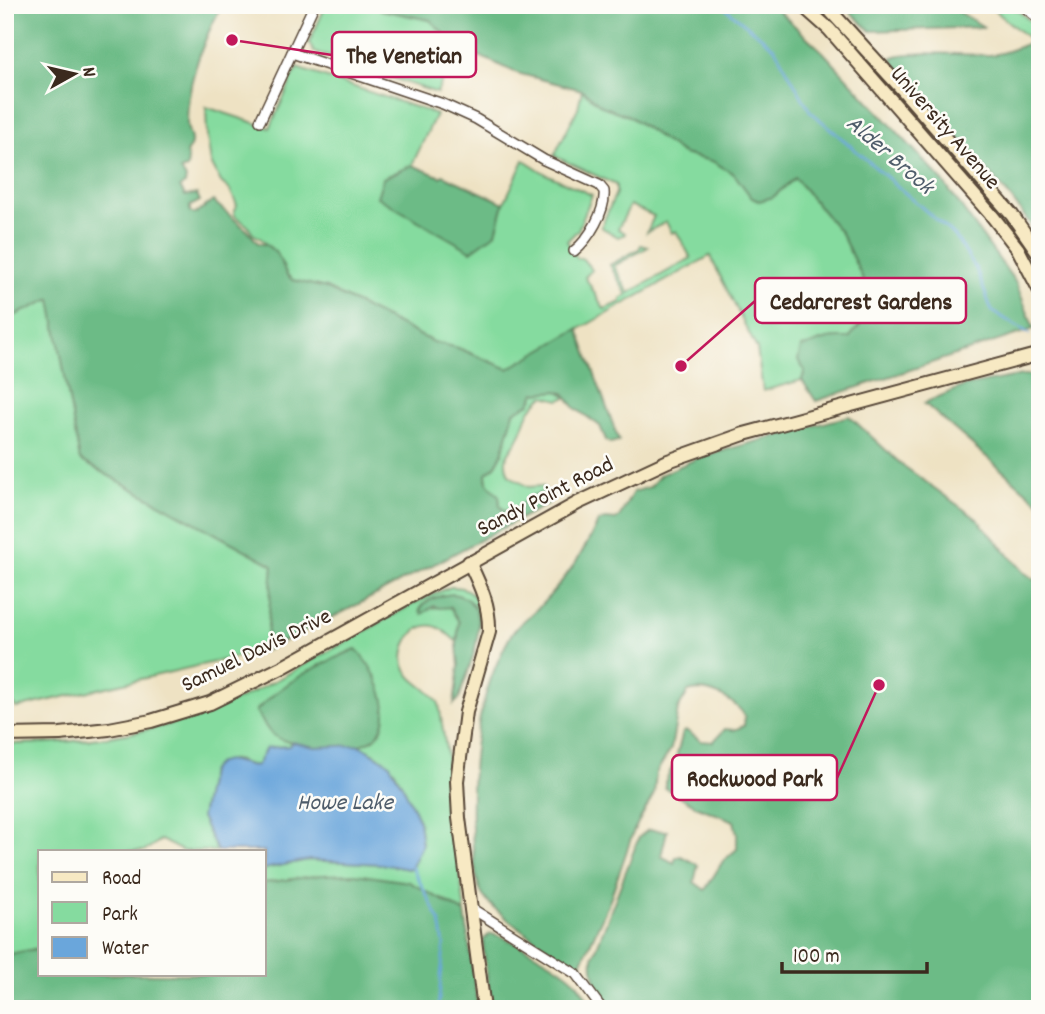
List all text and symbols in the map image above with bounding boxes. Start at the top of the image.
callout: The Venetian [332,32,476,77]
north arrow [38,38,108,108]
text: The Venetian [346,41,462,75]
street label: University Avenue [881,60,1007,198]
text: N [73,66,101,79]
water label: Alder Brook [838,108,942,205]
callout: Cedarcrest Gardens [755,278,966,323]
text: Cedarcrest Gardens [770,287,952,321]
street label: Sandy Point Road [472,449,620,547]
street label: Samuel Davis Drive [176,601,338,703]
callout: Rockwood Park [672,755,837,800]
text: Rockwood Park [687,764,823,798]
water label: Howe Lake [297,787,394,821]
legend [38,850,266,976]
text: Road [102,865,141,895]
text: Park [102,901,138,931]
scale bar [782,930,928,974]
text: Water [102,935,149,965]
text: 100 m [793,943,840,973]

